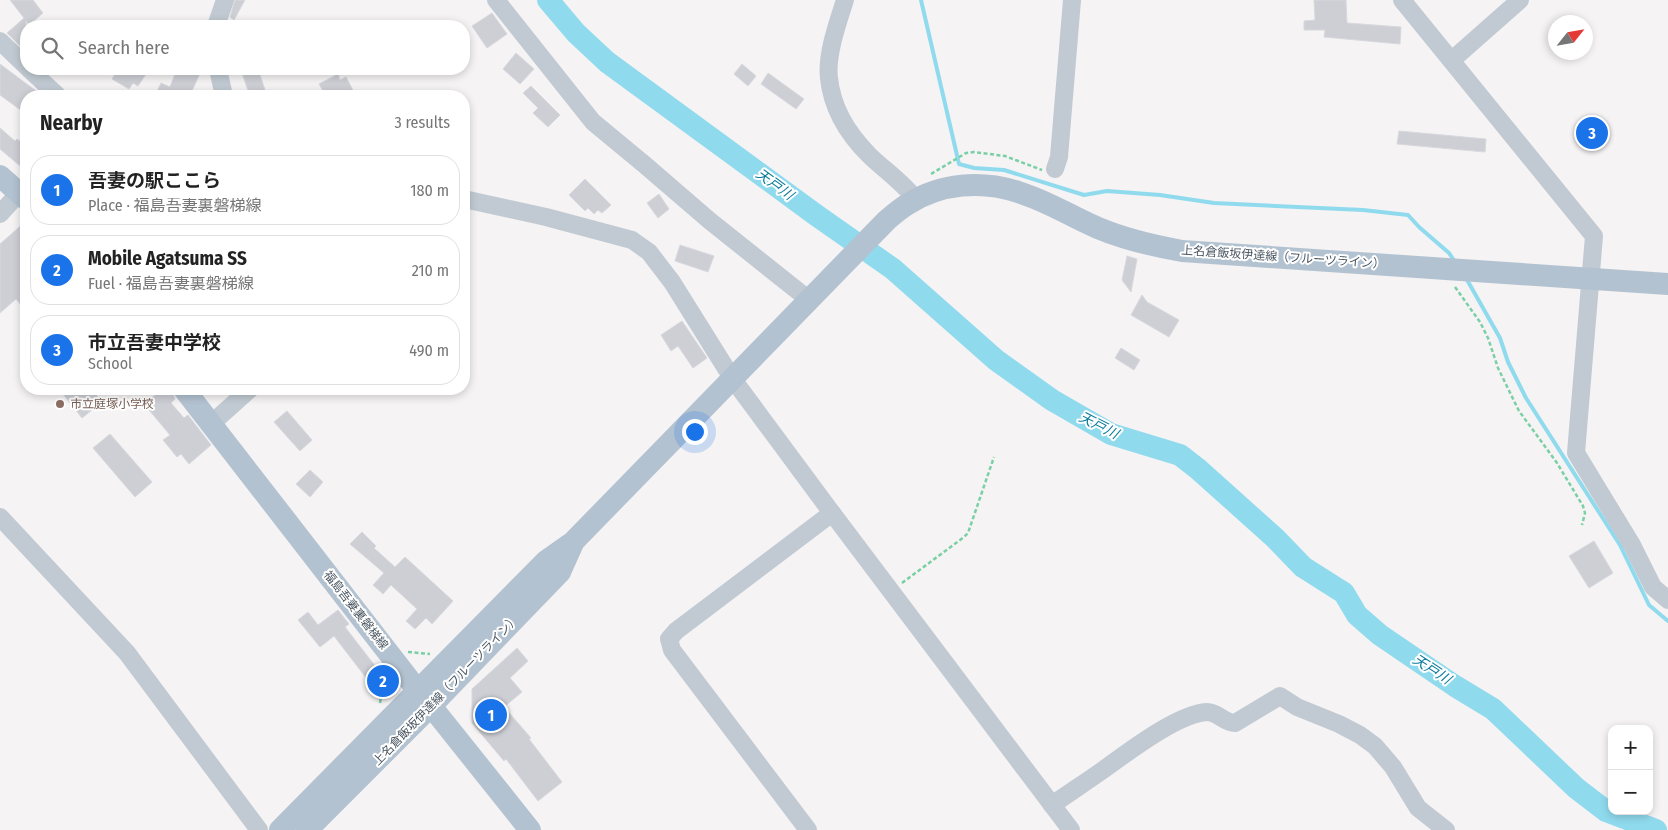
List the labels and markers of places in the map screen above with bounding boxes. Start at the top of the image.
pin: 3 [1576,114,1608,152]
place label: 市立庭塚小学校 [70,397,154,411]
marker: 市立庭塚小学校 [54,398,66,410]
pin: 2 [367,662,399,700]
pin: 1 [475,696,507,734]

